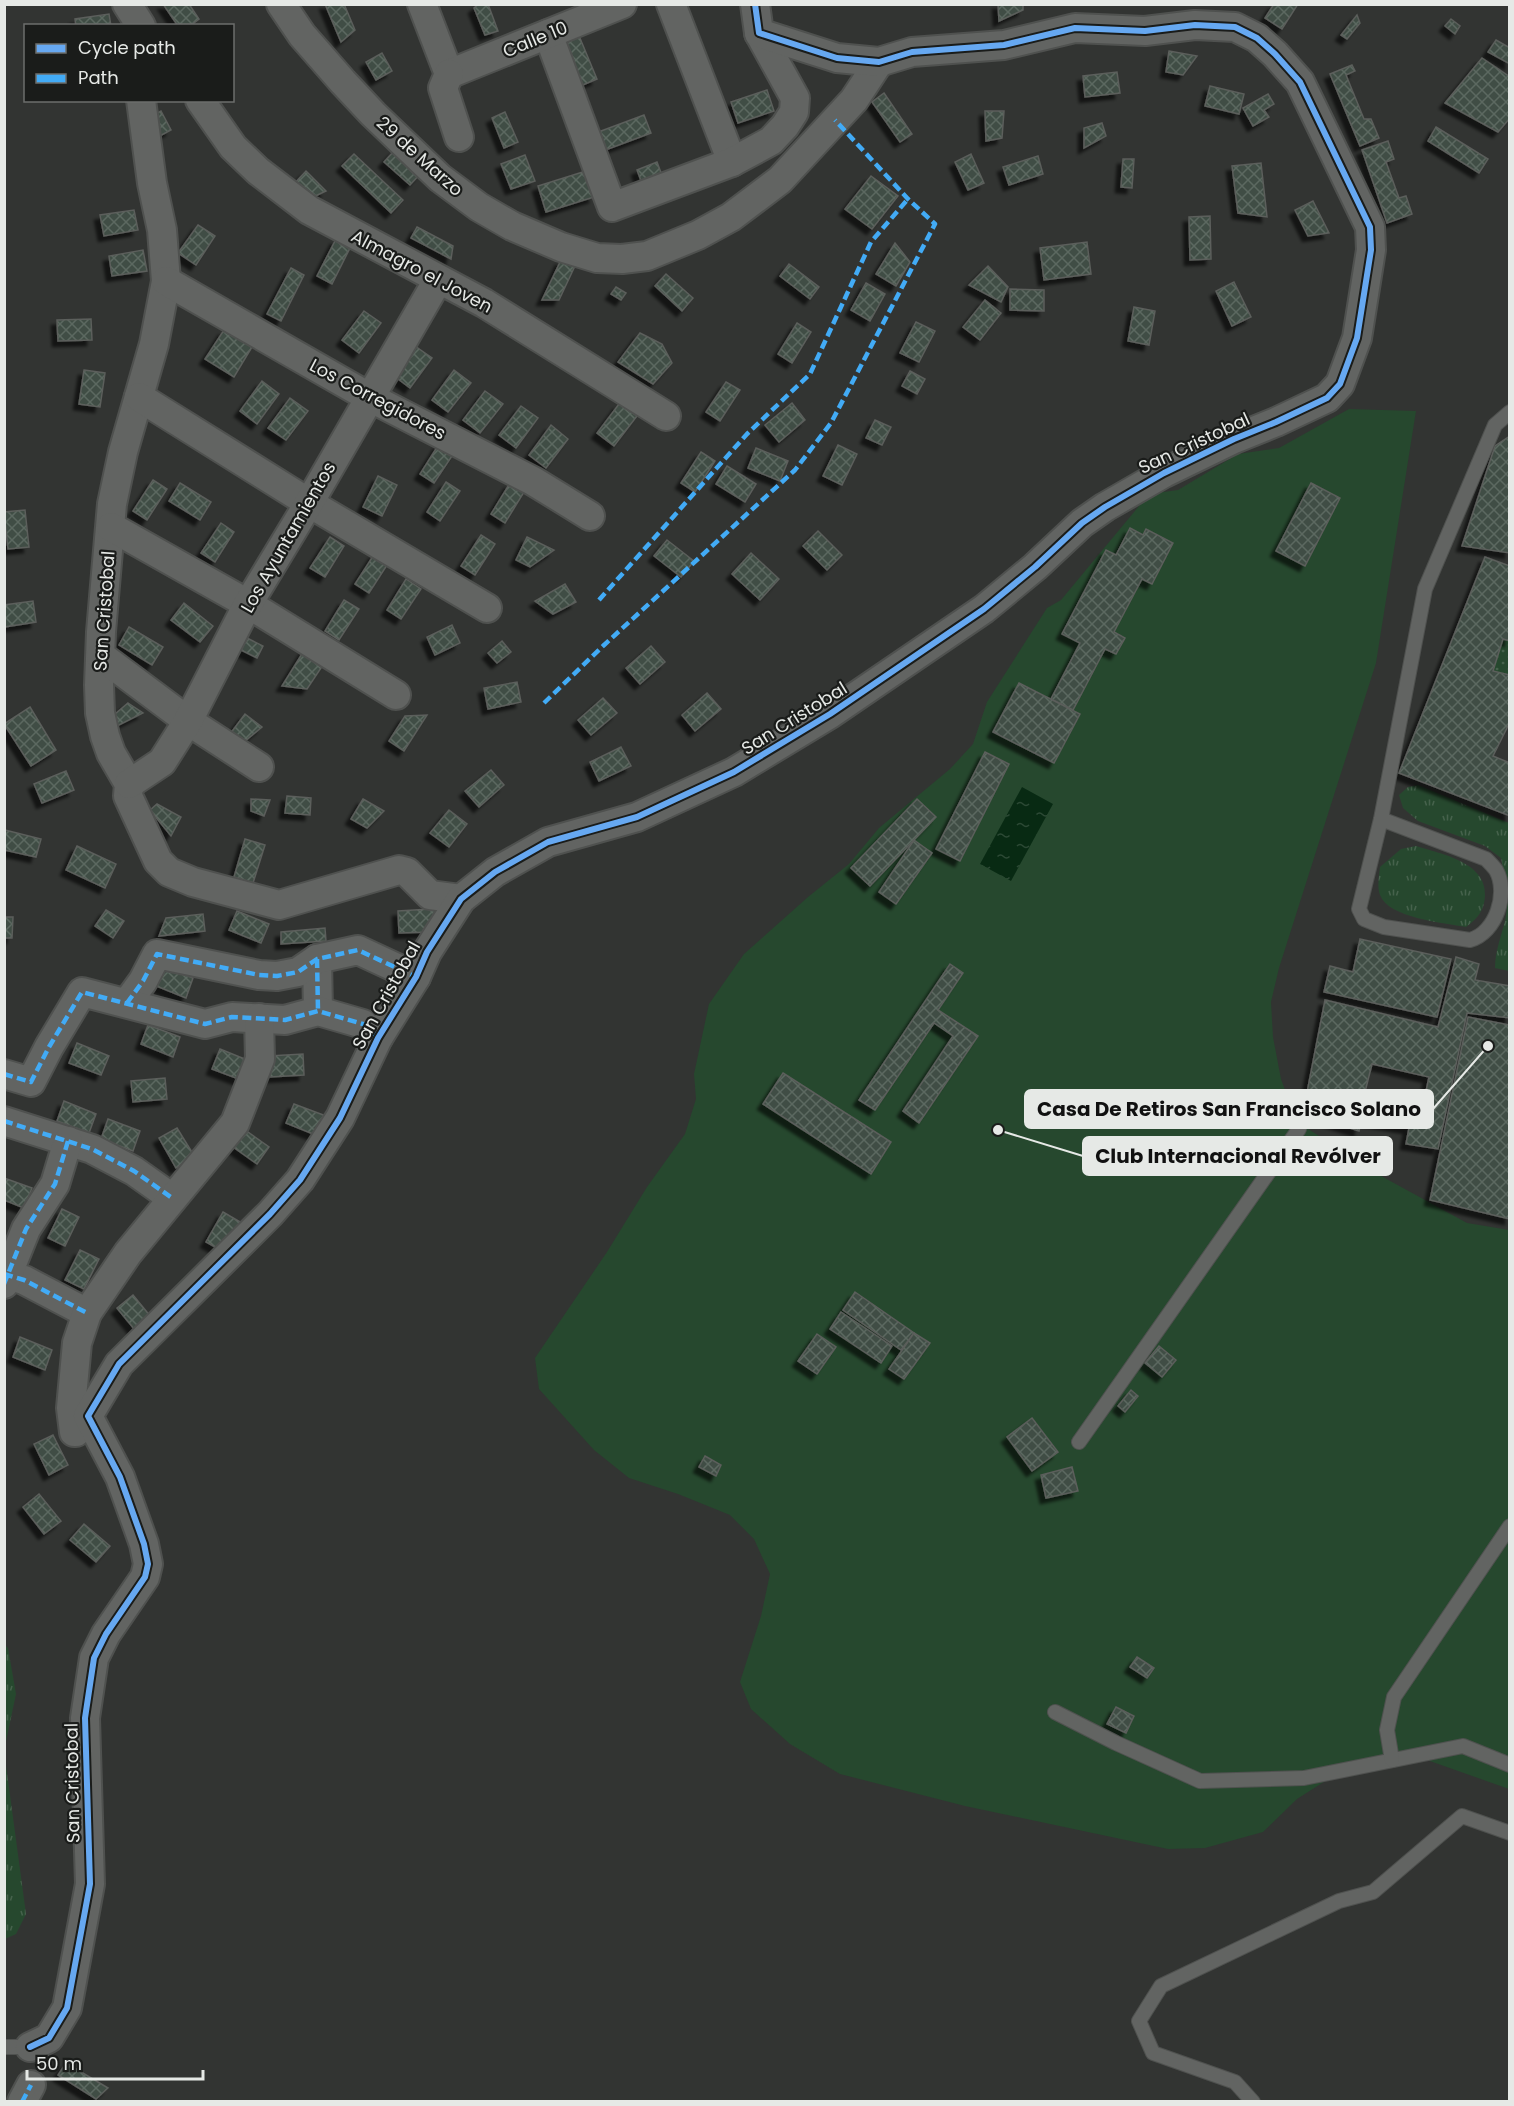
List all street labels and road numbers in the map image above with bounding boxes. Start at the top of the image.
street label: Calle 10 [499,15,571,63]
street label: 29 de Marzo [371,110,469,202]
street label: Almagro el Joven [347,223,497,319]
street label: Los Corregidores [305,353,451,445]
street label: San Cristobal [1134,406,1254,480]
street label: Los Ayuntamientos [235,457,341,617]
street label: San Cristobal [87,550,121,672]
street label: San Cristobal [736,676,852,760]
street label: San Cristobal [346,936,426,1054]
street label: San Cristobal [58,1723,86,1843]

